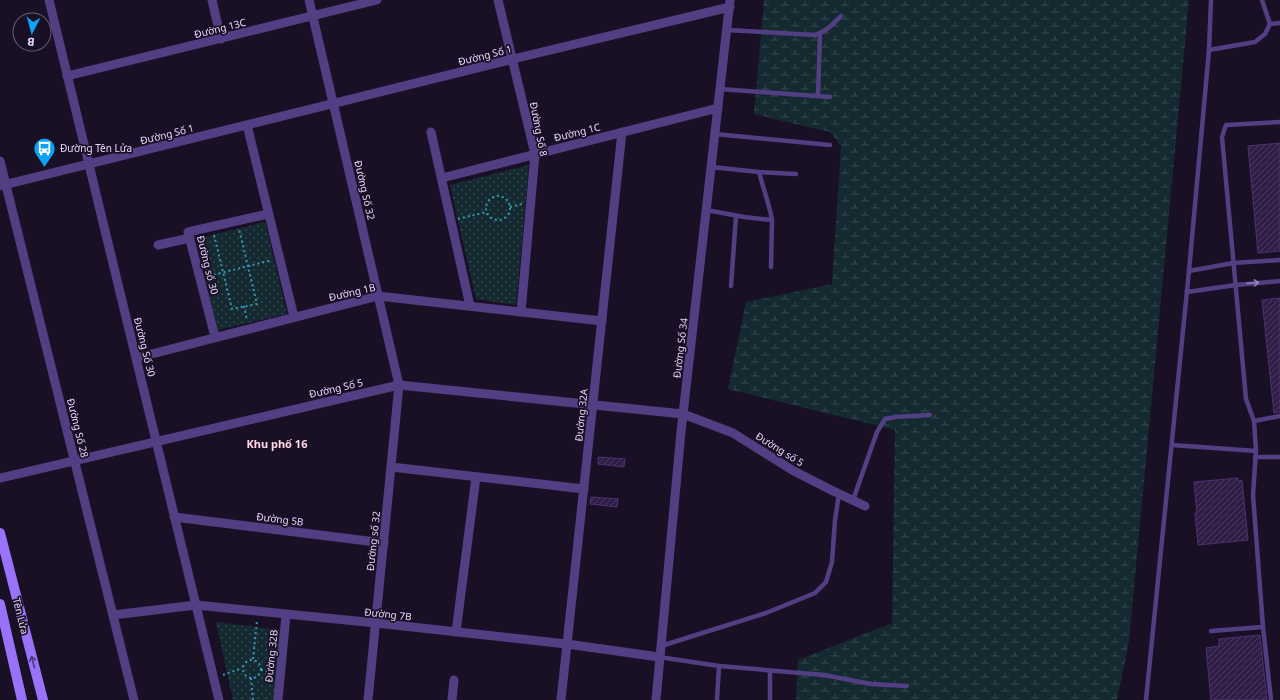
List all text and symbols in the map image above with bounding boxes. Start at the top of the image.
north arrow [12,12,52,52]
street label: Đường 13C [193,15,248,41]
text: B [26,35,35,50]
street label: Đường Số 1 [457,42,513,68]
street label: Đường Số 8 [527,101,551,158]
street label: Đường 1C [552,119,602,144]
street label: Đường Số 1 [139,121,195,147]
bus stop icon: Đường Tên Lửa [32,135,58,168]
place label: Đường Tên Lửa [60,141,132,155]
street label: Đường Số 32 [351,159,379,221]
street label: Đường số 30 [194,234,222,296]
street label: Đường 1B [327,280,377,304]
one-way arrow [1246,280,1259,287]
street label: Đường Số 30 [131,316,159,378]
street label: Đường Số 34 [669,317,691,379]
street label: Đường Số 5 [308,375,365,401]
street label: Đường 32A [571,387,591,442]
street label: Đường Số 28 [64,397,92,459]
street label: Đường số 5 [753,429,807,469]
district label: Khu phố 16 [247,436,307,451]
street label: Đường 5B [256,509,304,529]
street label: Đường số 32 [363,510,383,572]
street label: Tên Lửa [10,596,32,636]
street label: Đường 7B [364,605,412,623]
street label: Đường 32B [261,629,281,683]
one-way arrow [29,656,36,669]

